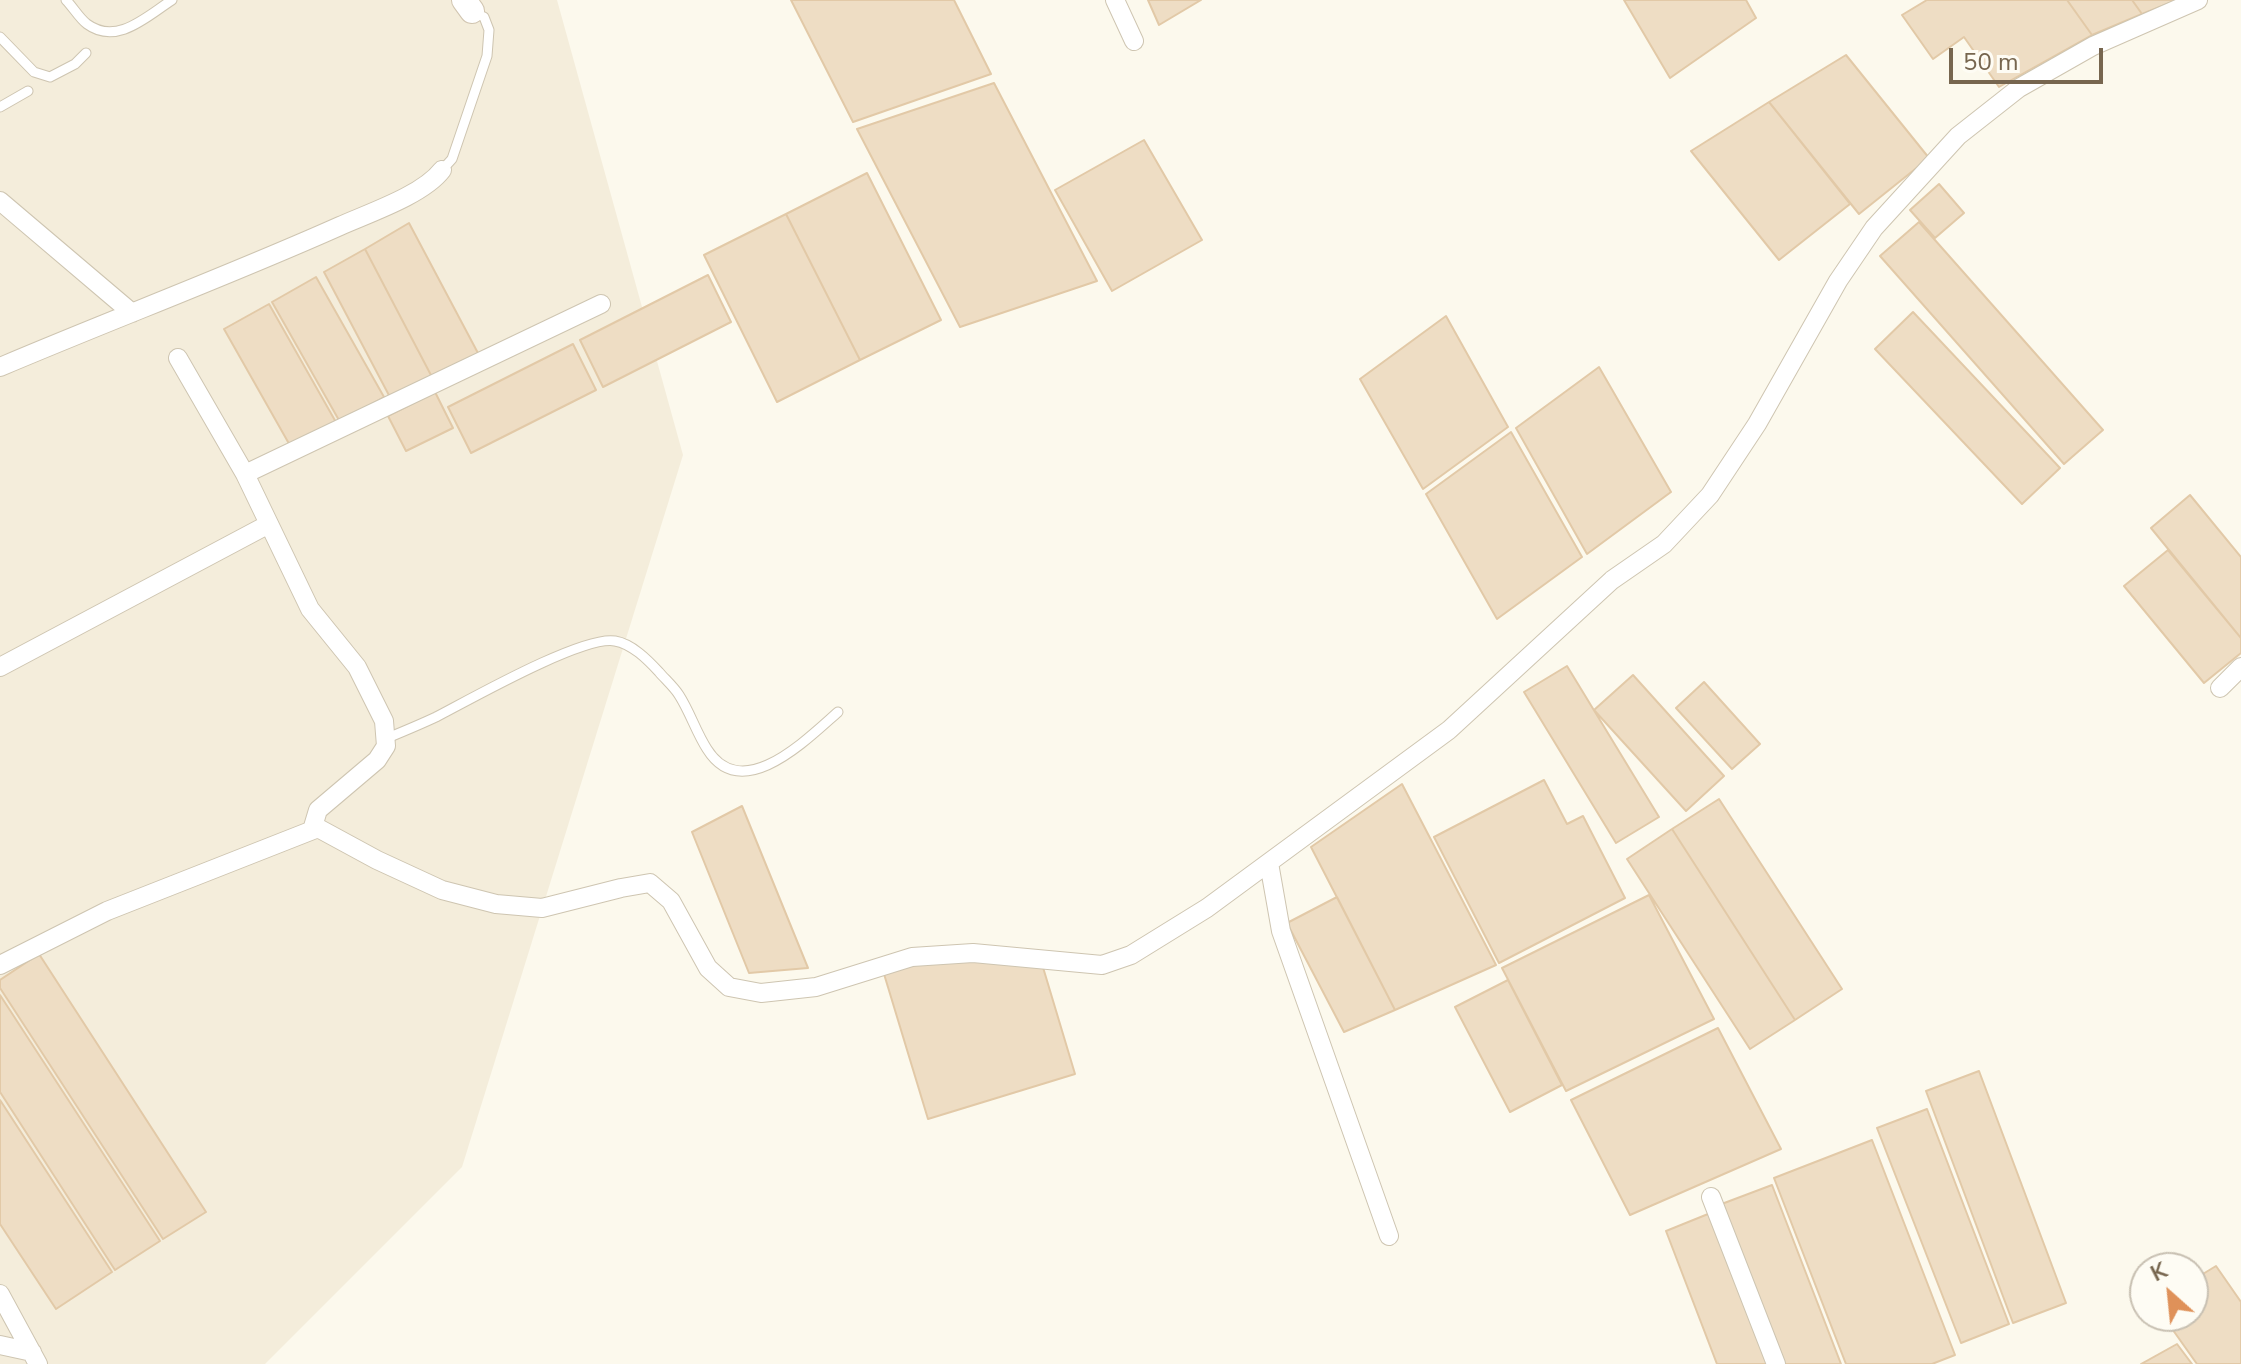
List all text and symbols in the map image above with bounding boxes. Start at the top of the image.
scale bar [1953,32,2107,82]
text: 50 m [1963,46,2019,78]
north arrow [2129,1252,2209,1332]
text: K [2146,1256,2172,1289]

